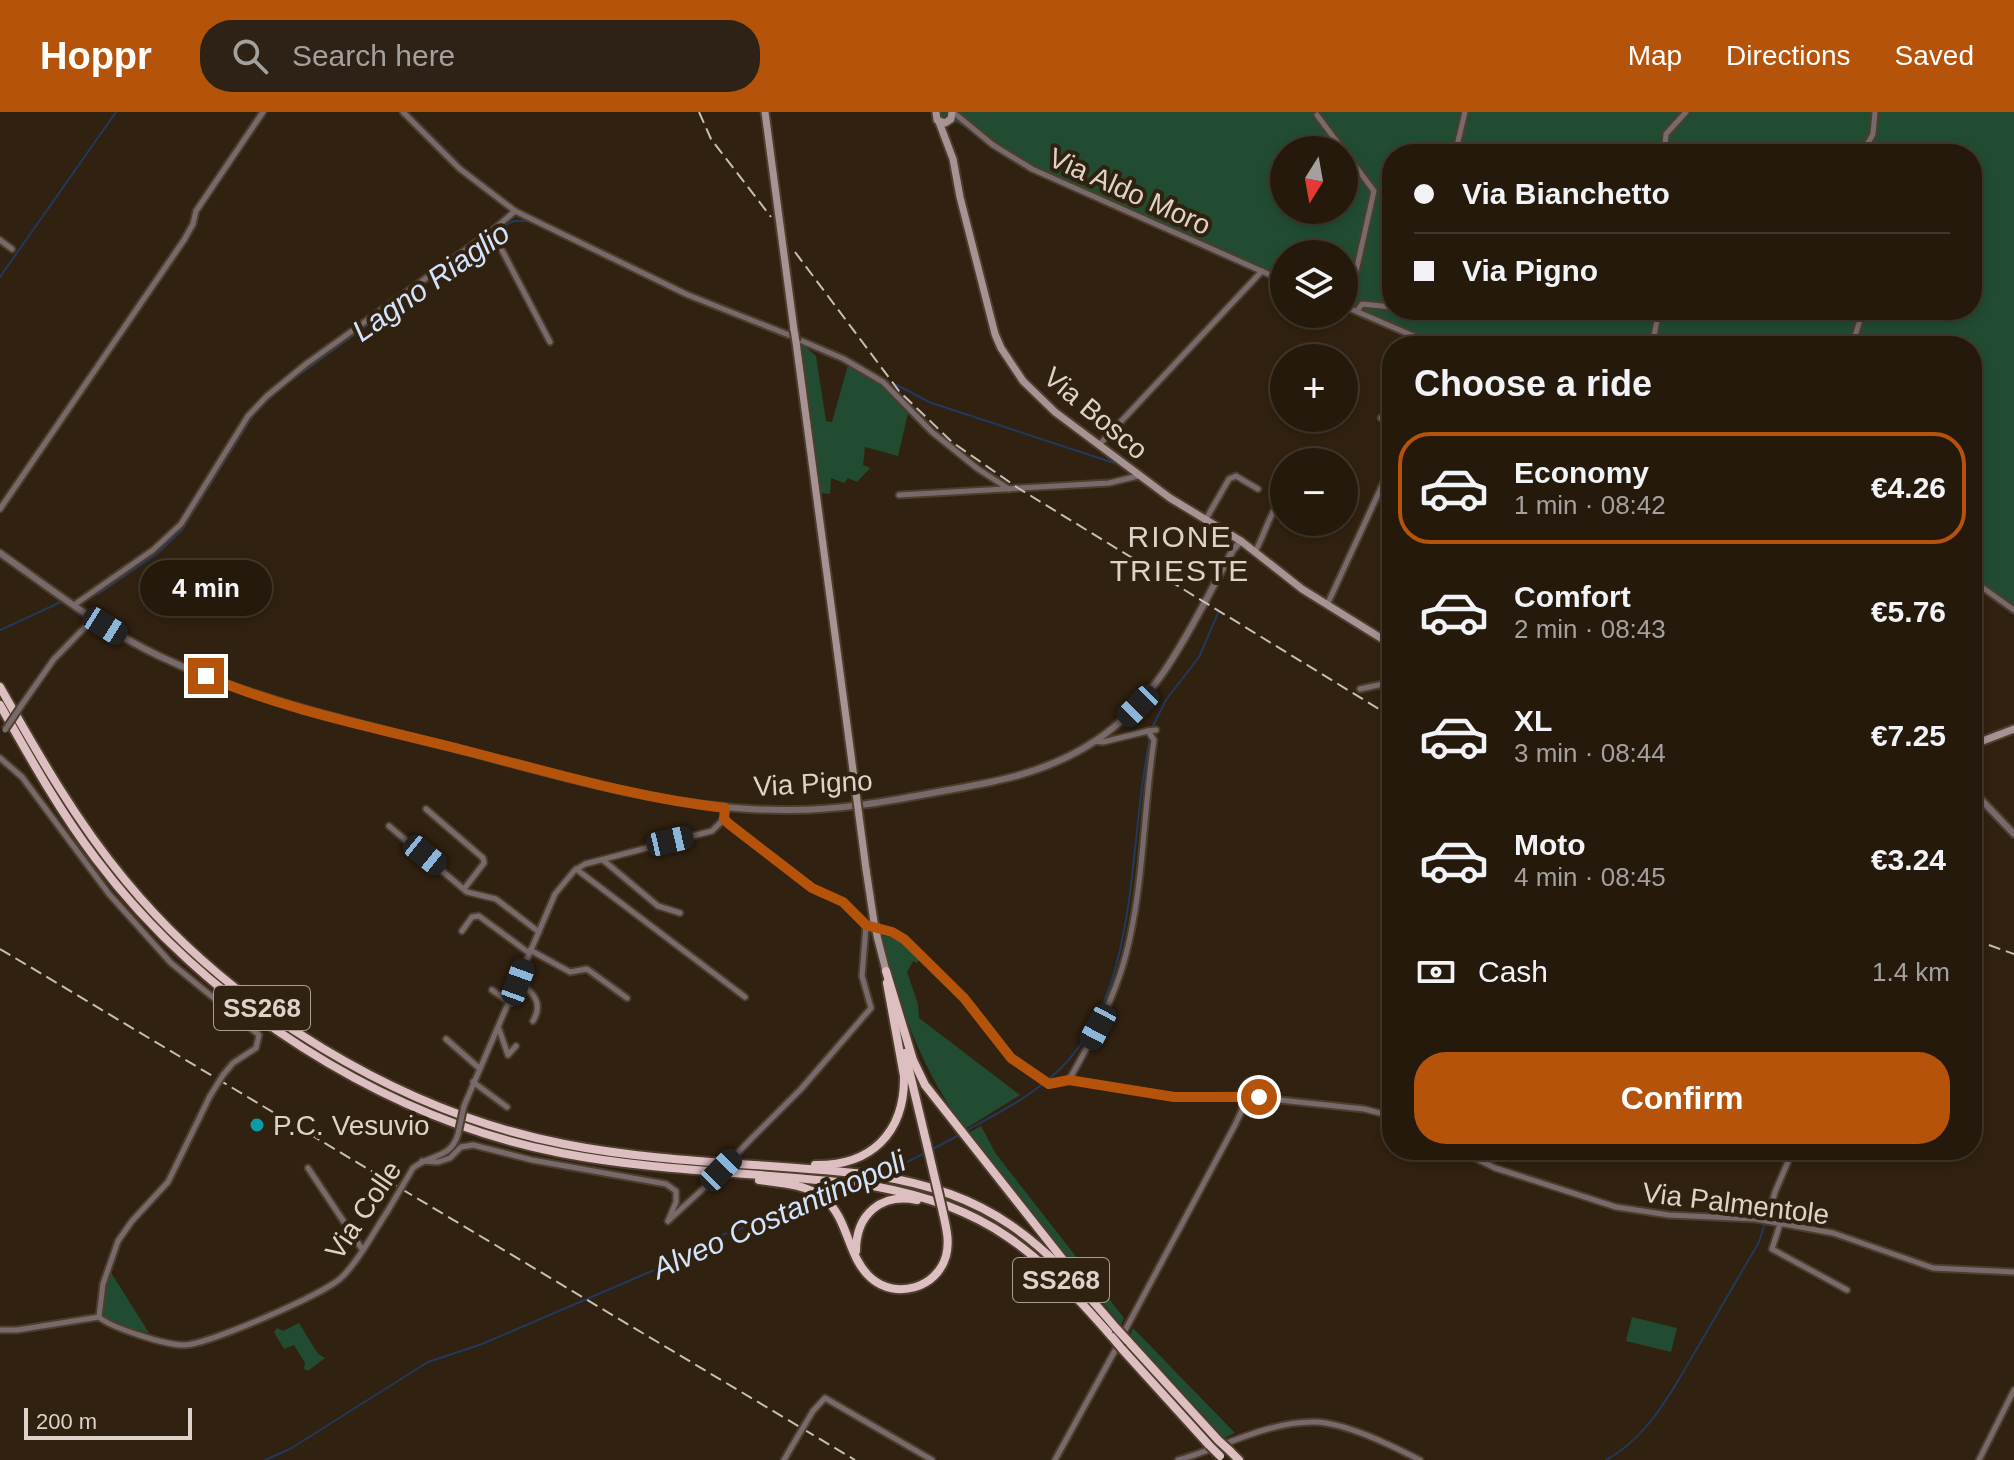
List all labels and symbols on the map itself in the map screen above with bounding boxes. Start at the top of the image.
north arrow [1270,136,1358,224]
street label: Via Aldo Moro [1044,142,1215,241]
water label: Lagno Riaglio [346,215,515,348]
street label: Via Bosco [1038,361,1154,466]
district label: RIONE TRIESTE [1110,520,1250,587]
callout: 4 min [140,560,272,616]
car [78,603,132,649]
route end [188,658,224,694]
car [1113,681,1163,731]
street label: Via Pigno [753,765,873,802]
car [644,824,696,858]
car [399,831,451,879]
car [499,955,537,1009]
road number: SS268 [214,986,310,1030]
car [1076,1000,1120,1054]
route start [1241,1079,1277,1115]
place label: P.C. Vesuvio [273,1110,430,1141]
marker: P.C. Vesuvio [248,1116,266,1134]
water label: Alveo Costantinopoli [645,1143,912,1286]
car [696,1144,746,1196]
street label: Via Colle [319,1155,407,1265]
street label: Via Palmentole [1641,1177,1831,1230]
road number: SS268 [1013,1258,1109,1302]
scale bar [24,1404,192,1440]

